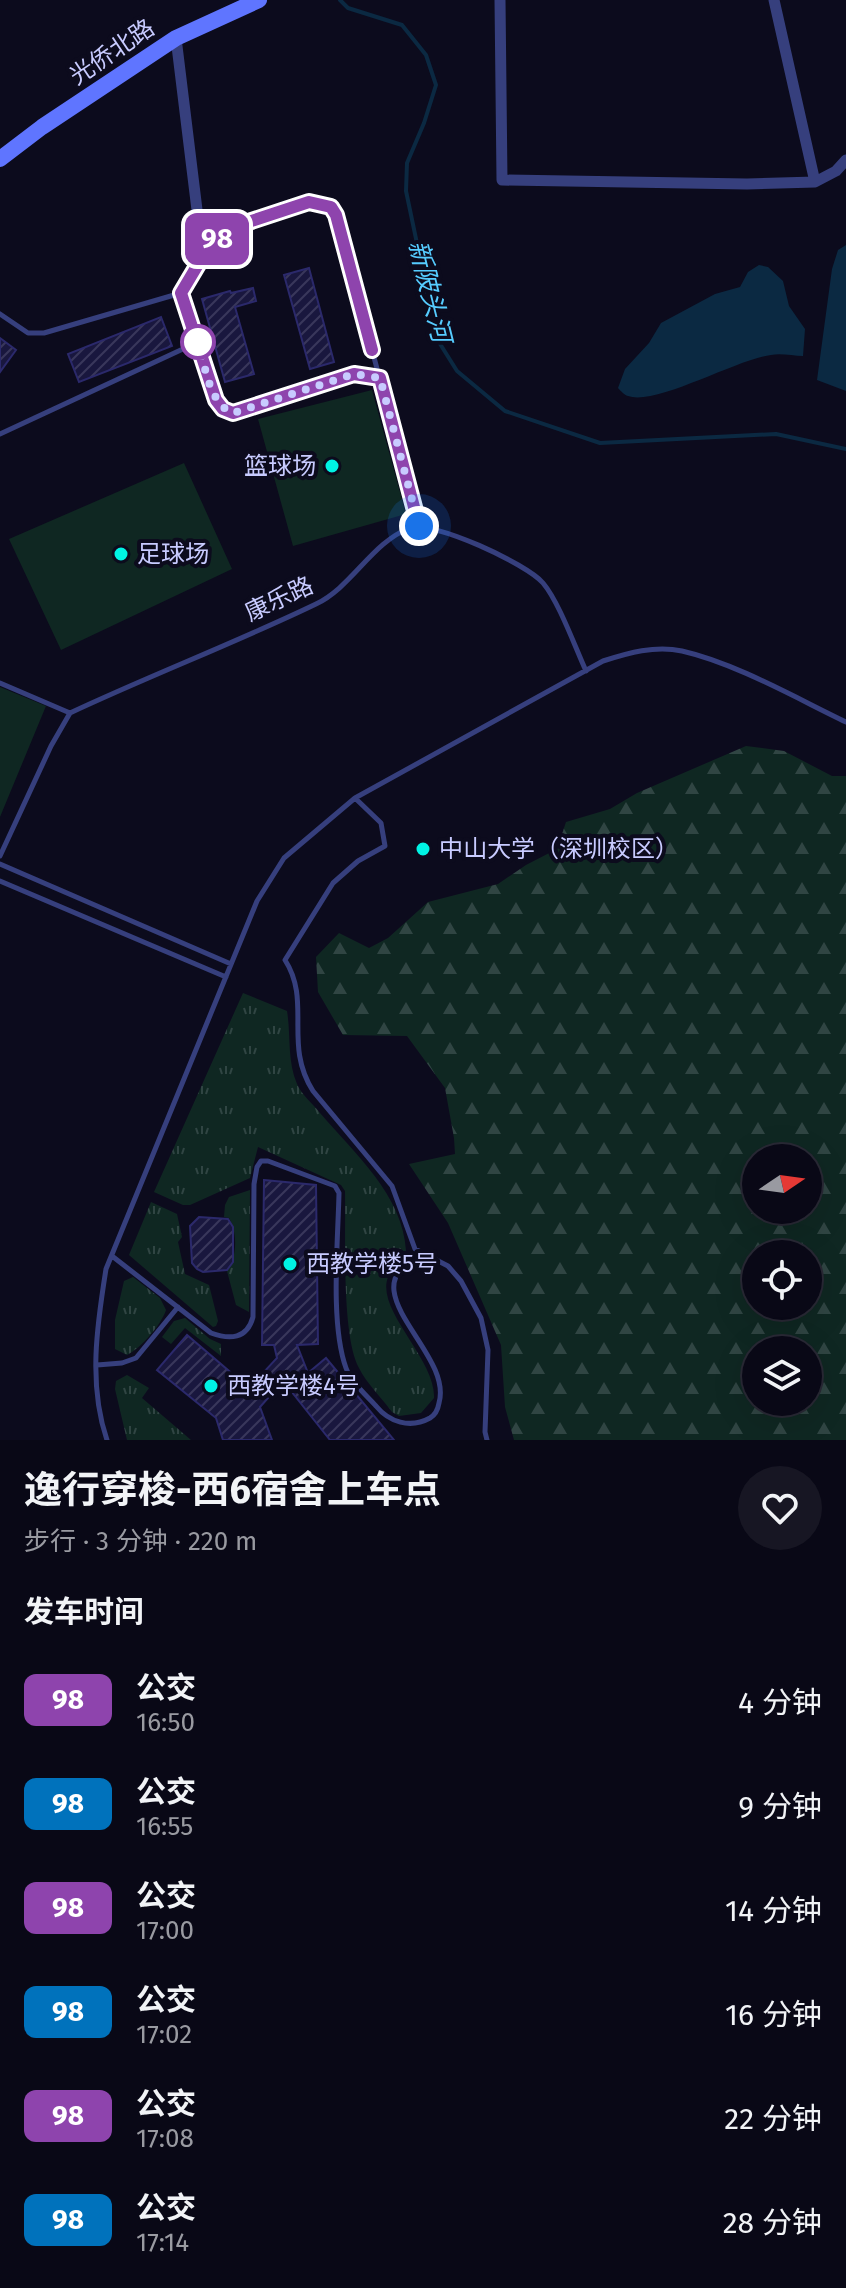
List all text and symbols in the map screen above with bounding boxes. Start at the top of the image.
street label: 光侨北路 [64,14,160,90]
line badge: 98 [181,213,253,265]
text: 98 [201,222,233,255]
water label: 新陂头河 [402,237,458,350]
unlabelled marker [181,325,215,359]
place label: 篮球场 [244,452,316,480]
marker: 篮球场 [323,457,341,475]
your location [399,506,439,546]
place label: 足球场 [137,540,209,568]
marker: 足球场 [112,545,130,563]
street label: 康乐路 [240,571,318,627]
place label: 中山大学（深圳校区） [439,835,679,863]
marker: 中山大学（深圳校区） [414,840,432,858]
north arrow [742,1144,822,1224]
map controls [742,1144,822,1416]
button: locate [742,1240,822,1320]
place label: 西教学楼5号 [306,1250,438,1278]
marker: 西教学楼5号 [281,1255,299,1273]
button: layers [742,1336,822,1416]
place label: 西教学楼4号 [227,1372,360,1400]
marker: 西教学楼4号 [202,1377,220,1395]
button: heart [738,1466,822,1550]
text: 逸行穿梭-西6宿舍上车点 [24,1467,441,1513]
text: 步行 · 3 分钟 · 220 m [24,1526,257,1557]
text: 发车时间 [24,1594,144,1630]
text: 公交 [136,1670,196,1706]
text: 98 [52,1683,84,1716]
text: 4 分钟 [738,1685,822,1721]
text: 16:50 [136,1707,195,1738]
text: 公交 [136,1774,196,1810]
text: 98 [52,1787,84,1820]
text: 9 分钟 [738,1789,822,1825]
text: 16:55 [136,1811,193,1842]
text: 公交 [136,1878,196,1914]
text: 98 [52,1891,84,1924]
text: 14 分钟 [725,1893,822,1929]
text: 17:00 [136,1915,194,1946]
text: 公交 [136,1982,196,2018]
text: 98 [52,1995,84,2028]
text: 16 分钟 [725,1997,822,2033]
text: 17:02 [136,2019,192,2050]
text: 公交 [136,2086,196,2122]
text: 98 [52,2099,84,2132]
text: 22 分钟 [724,2101,822,2137]
text: 17:08 [136,2123,194,2154]
text: 公交 [136,2190,196,2226]
text: 98 [52,2203,84,2236]
text: 28 分钟 [723,2205,822,2241]
text: 17:14 [136,2227,189,2258]

